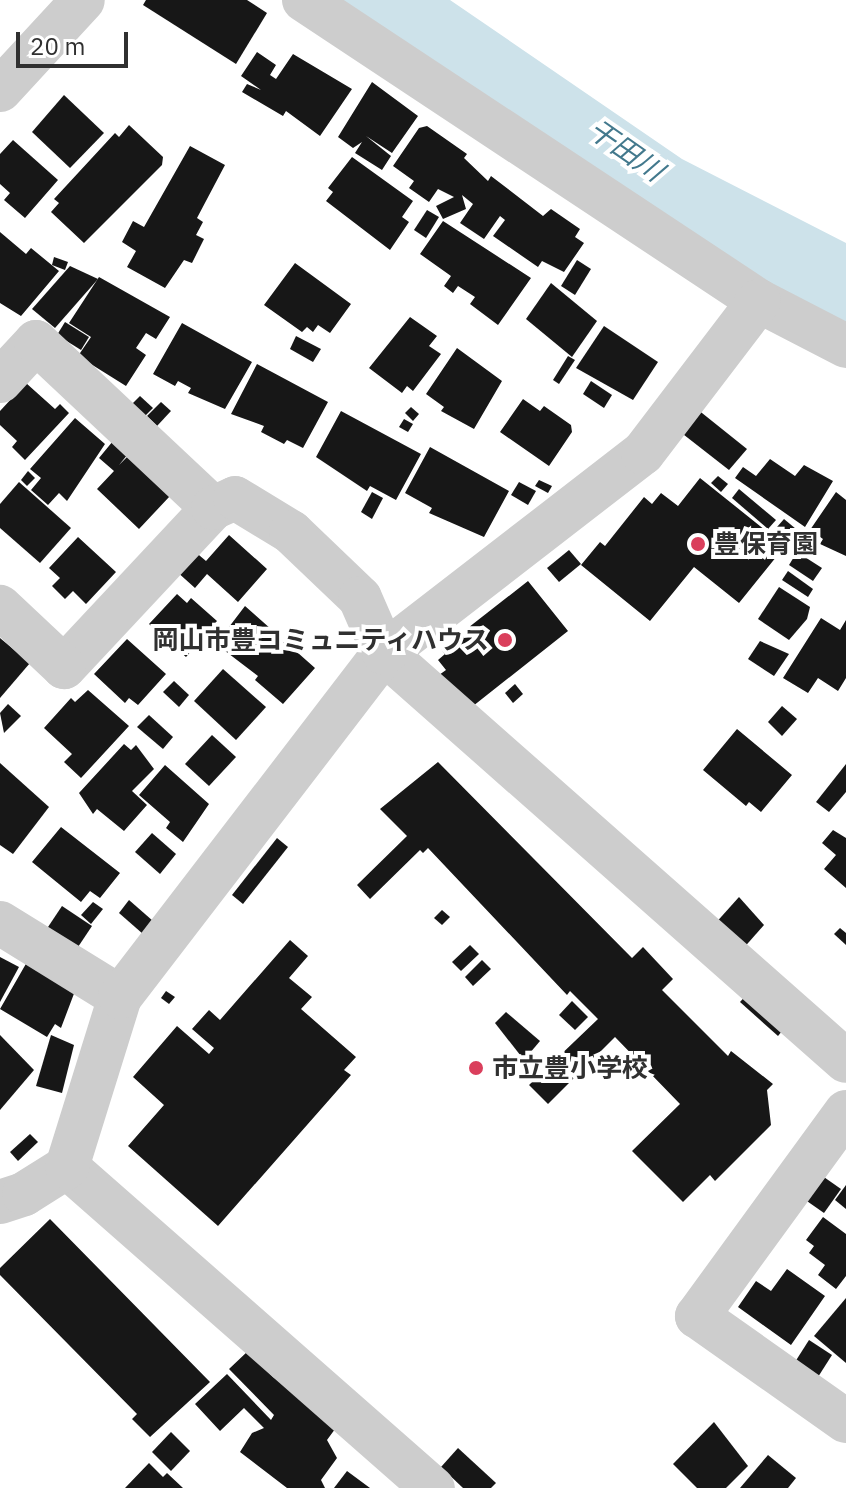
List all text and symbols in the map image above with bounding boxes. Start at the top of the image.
scale bar [20,16,132,66]
text: 20 m [30,30,85,62]
water label: 干田川 [582,112,670,188]
place label: 豊保育園 [714,528,818,560]
marker: 豊保育園 [689,535,707,553]
place label: 岡山市豊コミュニティハウス [151,624,489,656]
marker: 岡山市豊コミュニティハウス [496,631,514,649]
place label: 市立豊小学校 [492,1052,648,1084]
marker: 市立豊小学校 [467,1059,485,1077]

